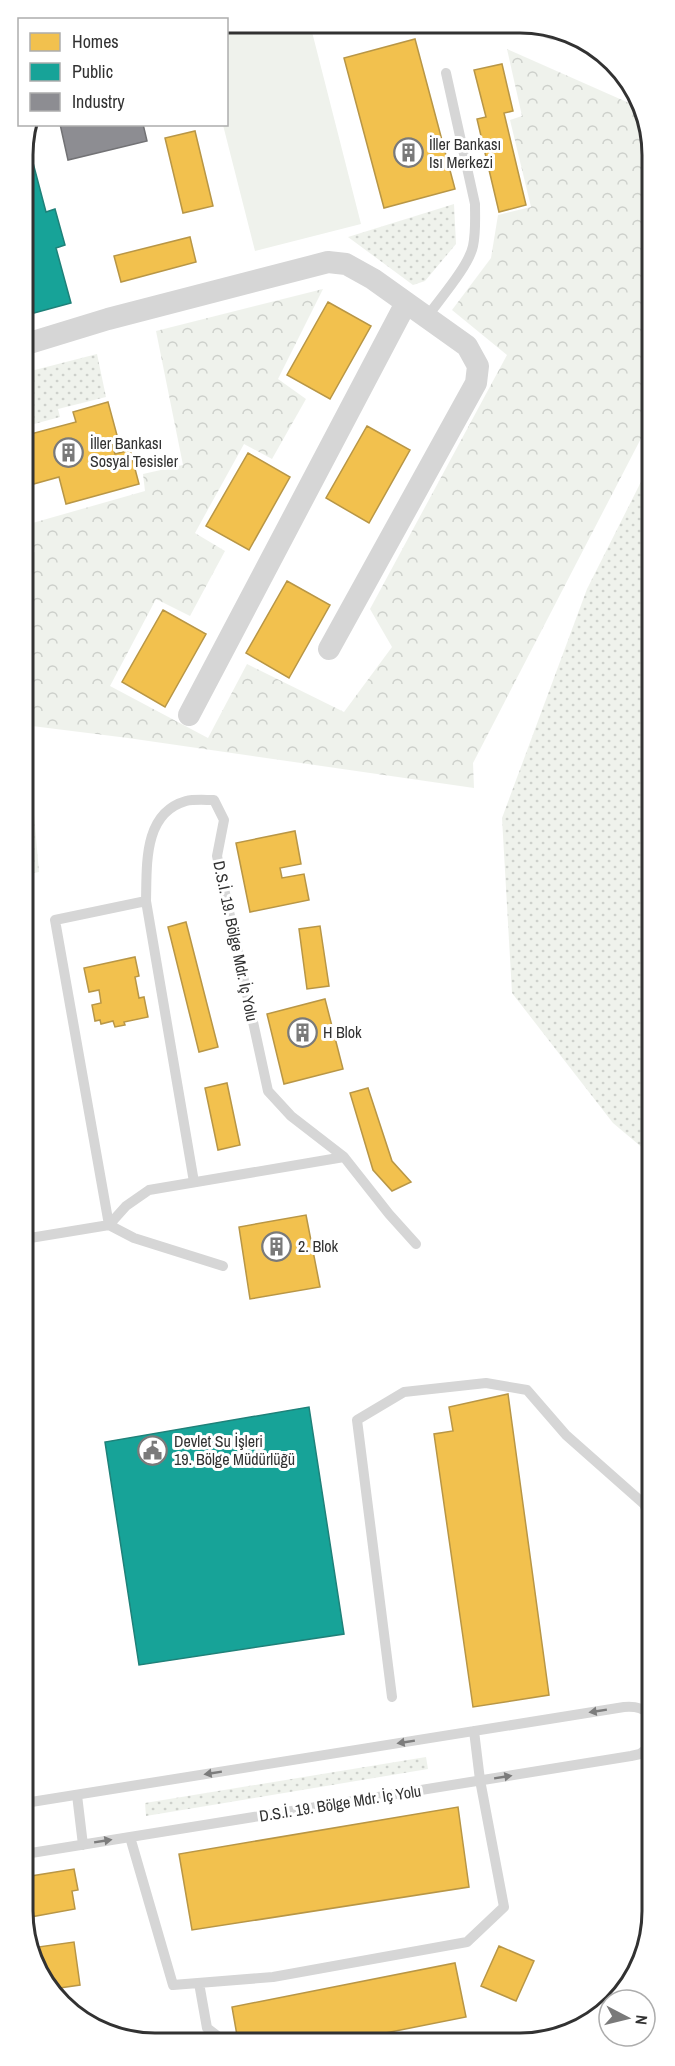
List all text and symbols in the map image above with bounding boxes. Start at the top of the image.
legend [18,18,228,126]
text: Homes [72,29,119,54]
text: Public [72,59,113,84]
text: Industry [72,89,125,114]
place label: İller Bankası Isı Merkezi [429,133,501,173]
building icon: İller Bankası Isı Merkezi [392,137,424,169]
place label: İller Bankası Sosyal Tesisler [90,432,179,472]
building icon: İller Bankası Sosyal Tesisler [53,436,85,468]
street label: D.S.İ. 19. Bölge Mdr. İç Yolu [208,859,264,1023]
building icon: H Blok [286,1016,318,1048]
place label: H Blok [323,1021,362,1043]
building icon: 2. Blok [261,1230,293,1262]
place label: 2. Blok [298,1235,339,1257]
place label: Devlet Su İşleri 19. Bölge Müdürlüğü [174,1430,295,1470]
public building icon: Devlet Su İşleri 19. Bölge Müdürlüğü [137,1434,169,1466]
one-way arrow [589,1707,608,1716]
one-way arrow [396,1738,415,1747]
one-way arrow [204,1769,223,1778]
one-way arrow [494,1772,513,1781]
street label: D.S.İ. 19. Bölge Mdr. İç Yolu [257,1779,423,1827]
one-way arrow [94,1837,113,1846]
north arrow [597,1988,657,2048]
text: N [630,2014,653,2026]

